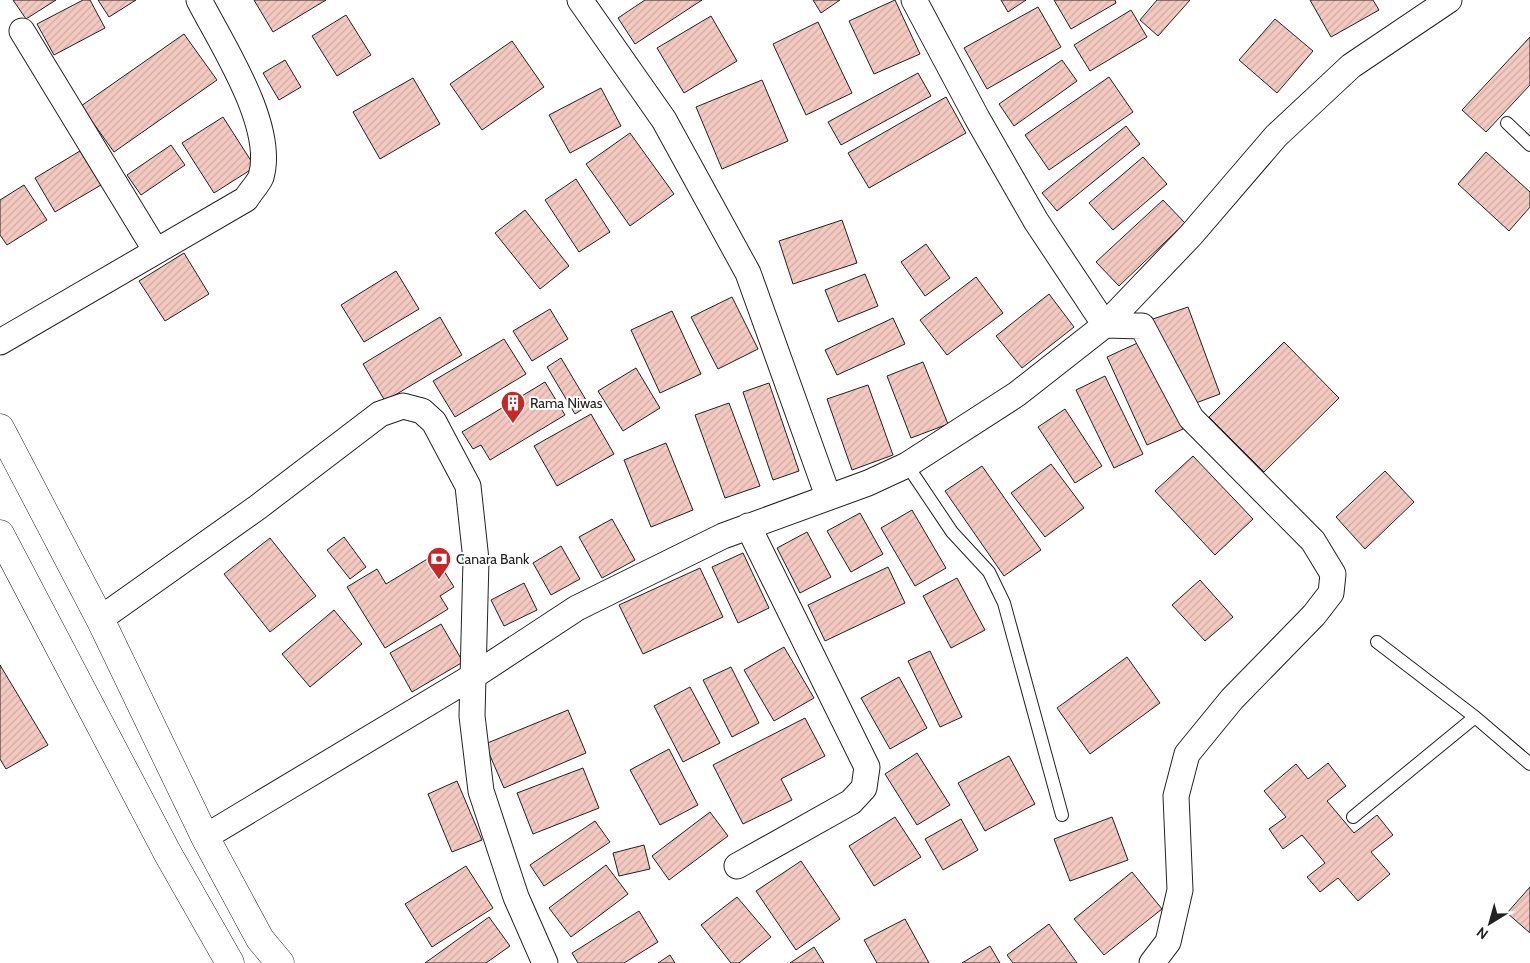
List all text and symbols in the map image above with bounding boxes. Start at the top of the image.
building icon: Rama Niwas [500,390,526,424]
place label: Rama Niwas [530,394,603,412]
bank icon: Canara Bank [426,546,452,580]
place label: Canara Bank [456,550,530,568]
north arrow [1465,898,1515,948]
text: N [1473,923,1492,944]

